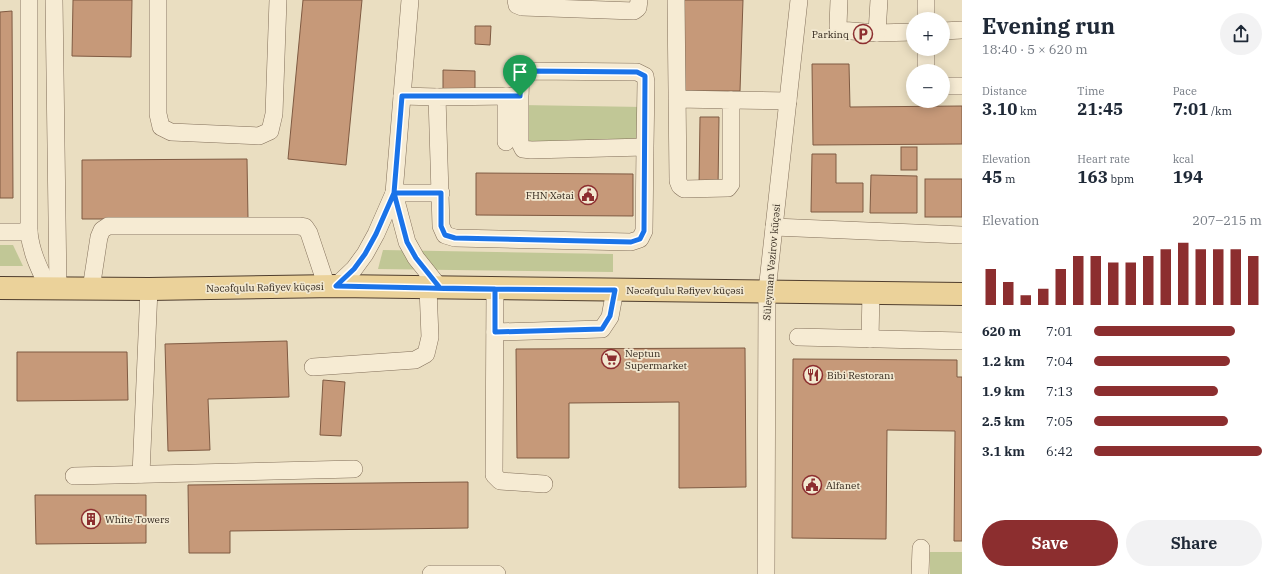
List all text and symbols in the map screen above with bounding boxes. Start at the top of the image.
text: Evening run [982,11,1115,40]
map controls [906,12,950,108]
button: + [906,12,950,56]
button: share [1220,13,1262,55]
parking icon: Parkinq [852,23,874,45]
place label: Parkinq [812,28,849,41]
text: 18:40 · 5 × 620 m [982,41,1088,58]
pin [503,55,537,96]
icon: arrive [509,61,531,83]
button: − [906,64,950,108]
text: Distance [982,84,1027,98]
text: Time [1077,84,1104,98]
text: Pace [1173,84,1197,98]
text: 3.10 [982,98,1017,120]
text: 21:45 [1077,98,1123,120]
text: 7:01 [1173,98,1208,120]
text: km [1017,104,1037,118]
text: /km [1208,104,1232,118]
text: Elevation [982,152,1030,166]
text: Heart rate [1077,152,1130,166]
text: kcal [1173,152,1194,166]
text: 45 [982,166,1002,188]
text: 163 [1077,166,1108,188]
text: 194 [1173,166,1203,188]
text: m [1002,172,1015,186]
text: bpm [1108,172,1134,186]
public building icon: FHN Xətai [577,184,599,206]
place label: FHN Xətai [526,189,574,202]
street label: Süleyman Vəzirov küçəsi [760,203,783,321]
text: Elevation [982,212,1039,229]
text: 207–215 m [1192,212,1262,229]
street label: Nəcəfqulu Rəfiyev küçəsi [206,280,324,295]
street label: Nəcəfqulu Rəfiyev küçəsi [626,284,744,297]
text: 620 m [982,323,1021,340]
text: 7:01 [1046,323,1073,340]
place label: Neptun Supermarket [625,347,688,372]
supermarket icon: Neptun Supermarket [600,348,622,370]
text: 1.2 km [982,353,1025,370]
text: 7:04 [1046,353,1073,370]
restaurant icon: ‌Bibi Restoranı [802,364,824,386]
place label: ‌Bibi Restoranı [827,369,894,382]
text: 1.9 km [982,383,1025,400]
text: 7:13 [1046,383,1073,400]
text: 2.5 km [982,413,1025,430]
text: 7:05 [1046,413,1073,430]
text: 3.1 km [982,443,1025,460]
text: 6:42 [1046,443,1073,460]
public building icon: Alfanet [801,474,823,496]
place label: Alfanet [826,479,860,492]
building icon: White Towers [80,508,102,530]
place label: White Towers [105,513,169,526]
button: Save [982,520,1118,566]
button: Share [1126,520,1262,566]

